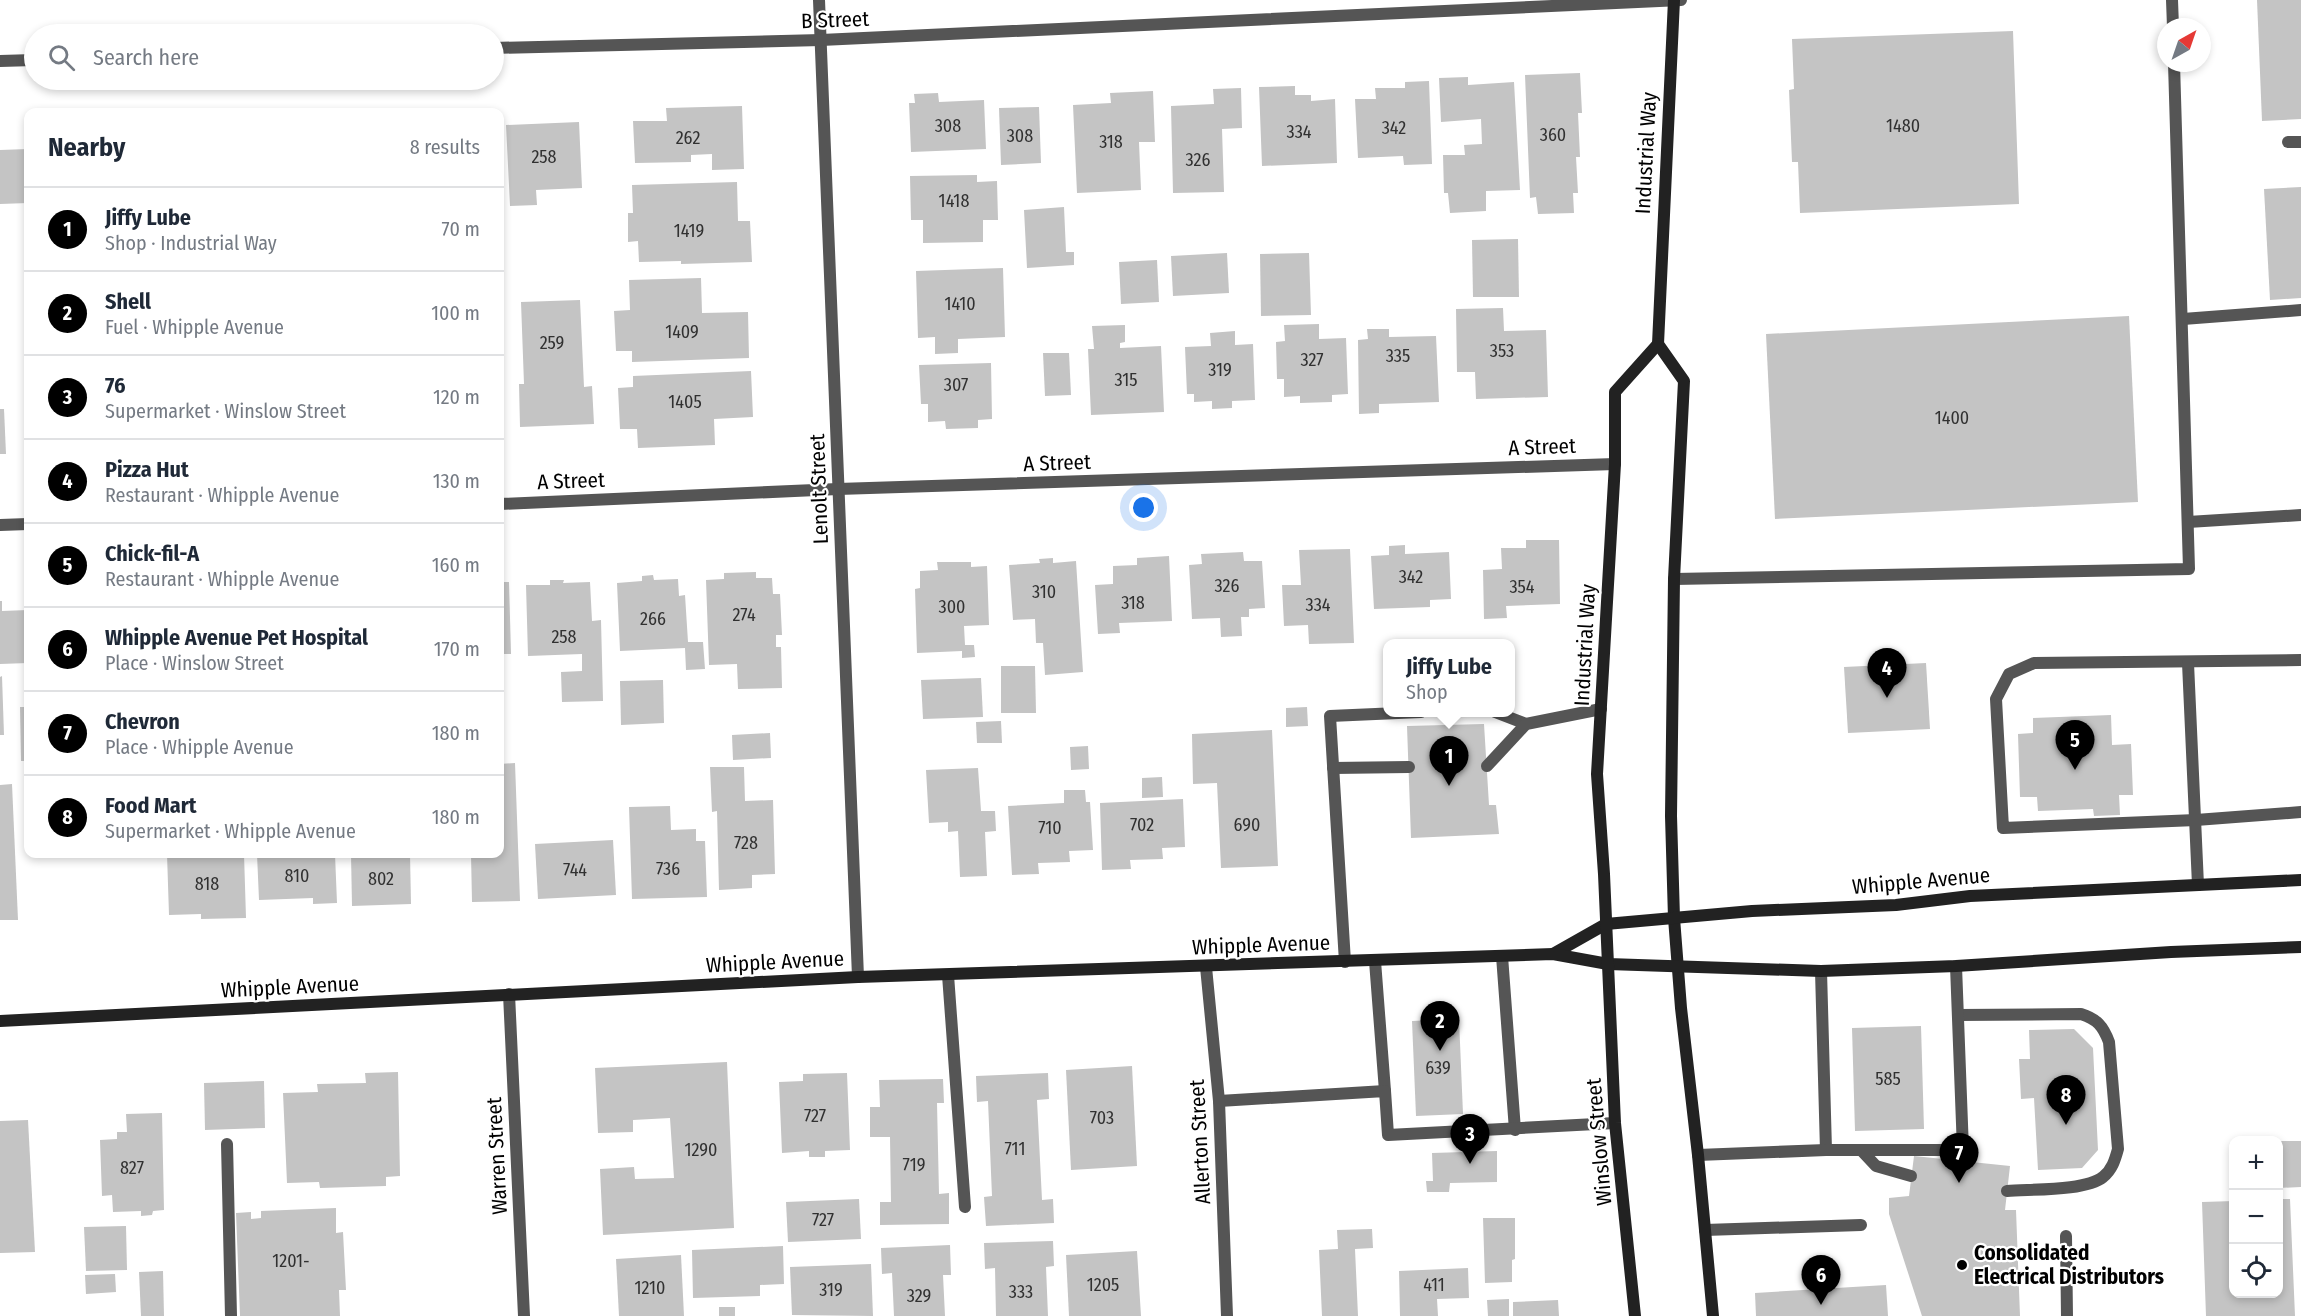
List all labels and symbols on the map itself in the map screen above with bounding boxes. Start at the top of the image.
street label: B Street [801,6,870,34]
north arrow [2157,18,2211,72]
street label: Industrial Way [1630,91,1662,215]
house number: 308 [935,115,961,137]
house number: 1480 [1886,115,1920,137]
house number: 342 [1382,117,1406,139]
house number: 334 [1287,121,1312,143]
house number: 360 [1540,124,1566,146]
house number: 308 [1007,125,1033,147]
house number: 262 [676,127,700,149]
house number: 318 [1099,131,1123,153]
house number: 258 [531,146,557,168]
house number: 326 [1186,149,1210,171]
house number: 1418 [939,190,969,212]
house number: 1419 [674,220,704,242]
house number: 1410 [944,293,976,315]
house number: 1409 [665,321,699,343]
house number: 259 [540,332,564,354]
house number: 353 [1490,340,1514,362]
house number: 335 [1386,345,1410,367]
house number: 327 [1300,349,1324,371]
house number: 319 [1208,359,1232,381]
house number: 315 [1115,369,1137,391]
house number: 307 [944,374,968,396]
house number: 1405 [668,391,702,413]
house number: 1400 [1935,407,1969,429]
street label: Lenolt Street [804,433,834,545]
street label: A Street [1508,433,1576,461]
street label: A Street [1023,449,1091,477]
street label: A Street [537,467,605,495]
your location [1129,493,1158,522]
house number: 342 [1399,566,1423,588]
house number: 326 [1215,575,1239,597]
house number: 354 [1509,576,1535,598]
house number: 310 [1032,581,1056,603]
street label: Industrial Way [1569,583,1601,707]
house number: 318 [1121,592,1145,614]
house number: 334 [1306,594,1331,616]
house number: 300 [939,596,965,618]
house number: 274 [732,604,756,626]
house number: 266 [640,608,666,630]
house number: 258 [551,626,577,648]
pin: 4 [1868,648,1906,698]
pin: 5 [2056,720,2094,770]
pin: 1 [1430,736,1468,786]
house number: 702 [1130,814,1154,836]
house number: 690 [1234,814,1260,836]
house number: 710 [1038,817,1062,839]
house number: 728 [734,832,758,854]
house number: 736 [656,858,680,880]
house number: 744 [563,859,587,881]
street label: Whipple Avenue [1851,862,1991,900]
house number: 810 [285,865,309,887]
house number: 802 [368,868,394,890]
house number: 818 [195,873,219,895]
street label: Whipple Avenue [1191,930,1331,960]
street label: Whipple Avenue [705,945,845,979]
street label: Whipple Avenue [220,970,360,1004]
pin: 2 [1420,1002,1460,1051]
house number: 639 [1425,1057,1451,1079]
house number: 585 [1875,1068,1901,1090]
pin: 8 [2046,1076,2086,1125]
street label: Winslow Street [1580,1077,1618,1207]
street label: Allerton Street [1184,1079,1216,1205]
street label: Warren Street [481,1097,513,1215]
house number: 727 [804,1105,826,1127]
house number: 703 [1090,1107,1114,1129]
pin: 3 [1450,1114,1490,1164]
pin: 7 [1940,1134,1978,1183]
house number: 711 [1005,1138,1025,1160]
house number: 1290 [685,1139,717,1161]
house number: 719 [903,1154,925,1176]
house number: 827 [120,1157,144,1179]
house number: 727 [812,1209,834,1231]
place label: Consolidated Electrical Distributors [1974,1240,2164,1290]
house number: 1201- [272,1250,310,1272]
pin: 6 [1802,1256,1840,1305]
marker: Consolidated Electrical Distributors [1955,1258,1969,1272]
house number: 1205 [1087,1274,1119,1296]
house number: 411 [1423,1274,1445,1296]
house number: 1210 [635,1277,665,1299]
house number: 319 [819,1279,843,1301]
house number: 333 [1009,1281,1033,1303]
house number: 329 [907,1285,931,1307]

